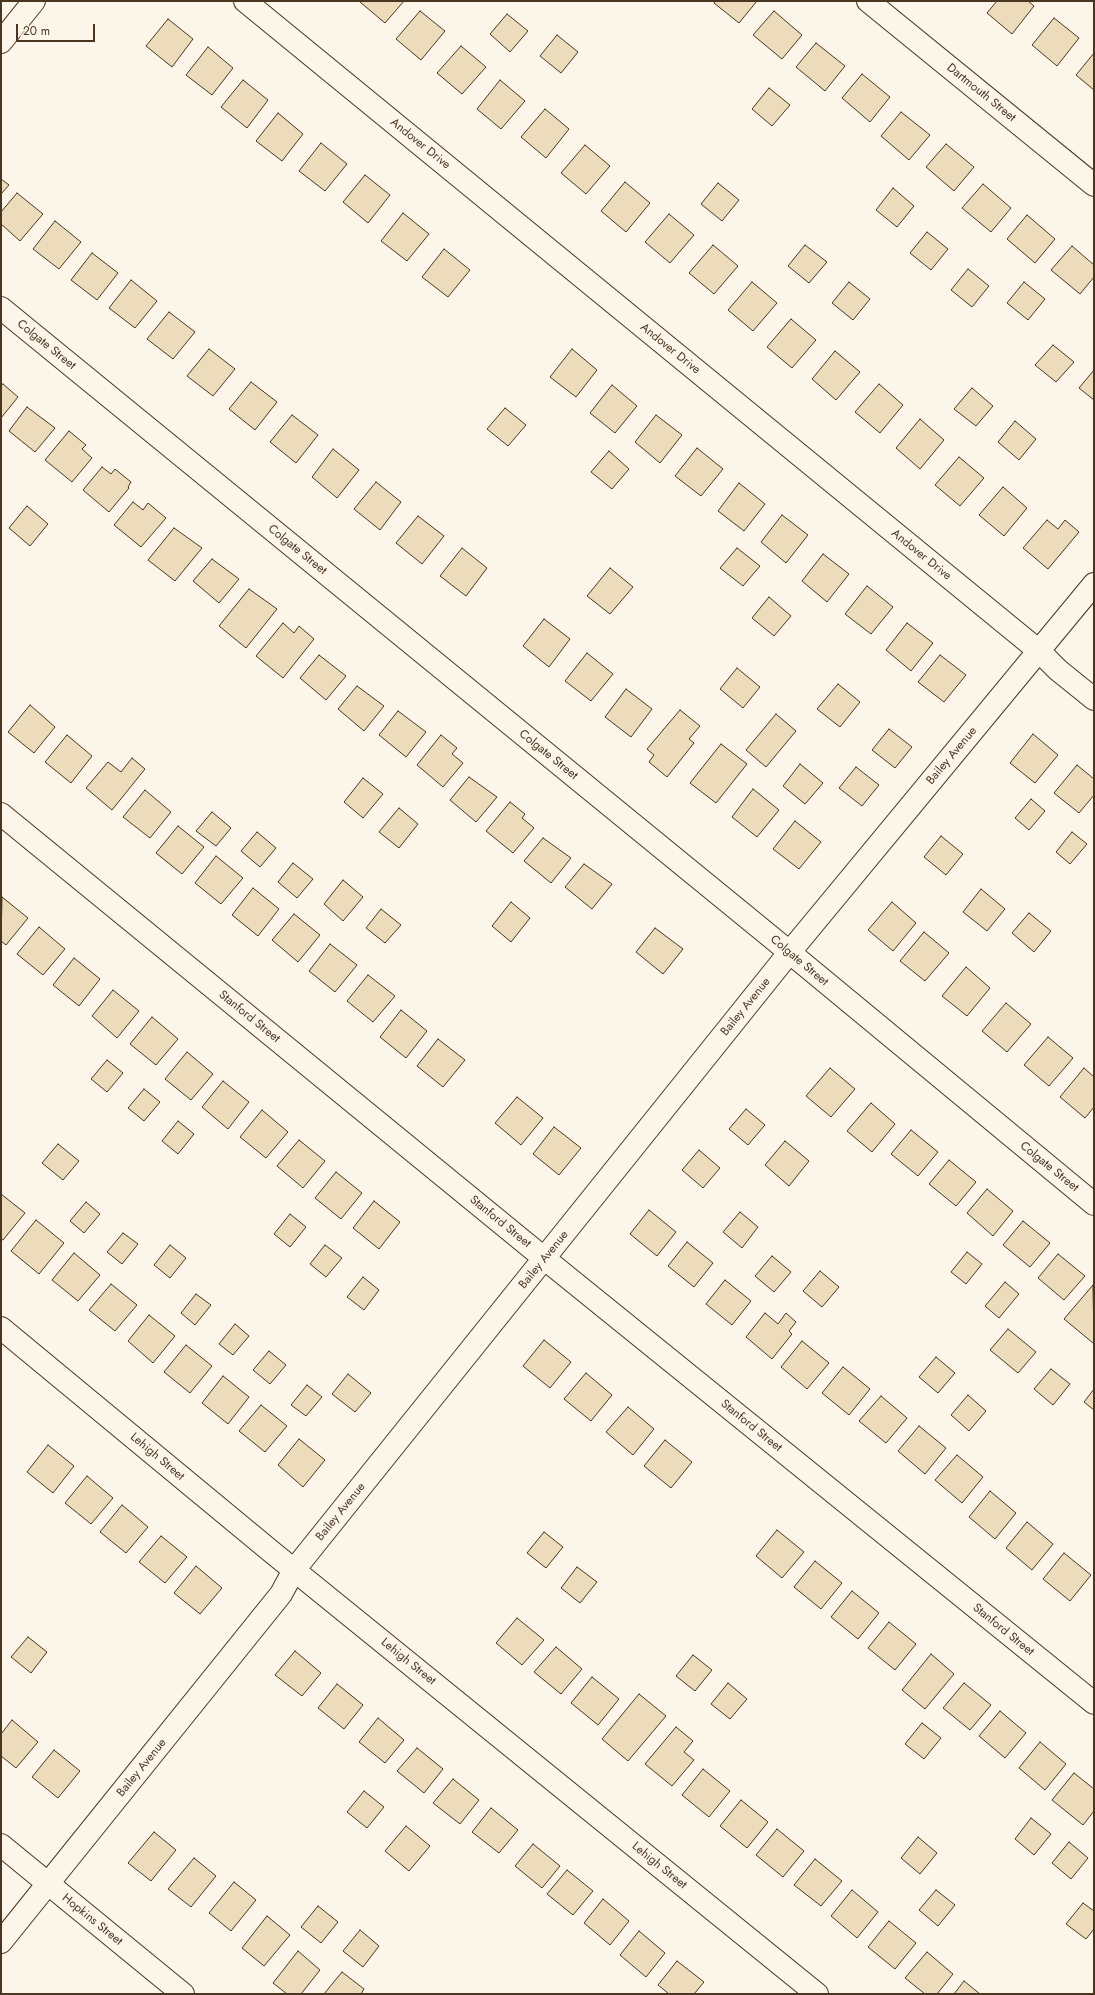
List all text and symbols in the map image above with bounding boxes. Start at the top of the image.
scale bar [18,16,97,42]
text: 20 m [23,22,50,40]
street label: Dartmouth Street [944,61,1018,125]
street label: Andover Drive [387,115,453,173]
street label: Colgate Street [14,317,78,373]
street label: Andover Drive [637,320,703,378]
street label: Colgate Street [265,522,329,578]
street label: Andover Drive [888,526,954,584]
street label: Bailey Avenue [924,724,980,788]
street label: Colgate Street [516,727,580,783]
street label: Colgate Street [767,933,831,989]
street label: Bailey Avenue [718,975,774,1039]
street label: Stanford Street [215,988,283,1046]
street label: Colgate Street [1017,1139,1081,1195]
street label: Stanford Street [466,1193,534,1251]
street label: Bailey Avenue [516,1228,572,1292]
street label: Stanford Street [717,1397,785,1455]
street label: Lehigh Street [127,1430,187,1484]
street label: Bailey Avenue [313,1480,369,1544]
street label: Stanford Street [969,1601,1037,1659]
street label: Lehigh Street [378,1636,438,1688]
street label: Bailey Avenue [114,1736,170,1800]
street label: Lehigh Street [629,1840,689,1892]
street label: Hopkins Street [59,1891,125,1949]

